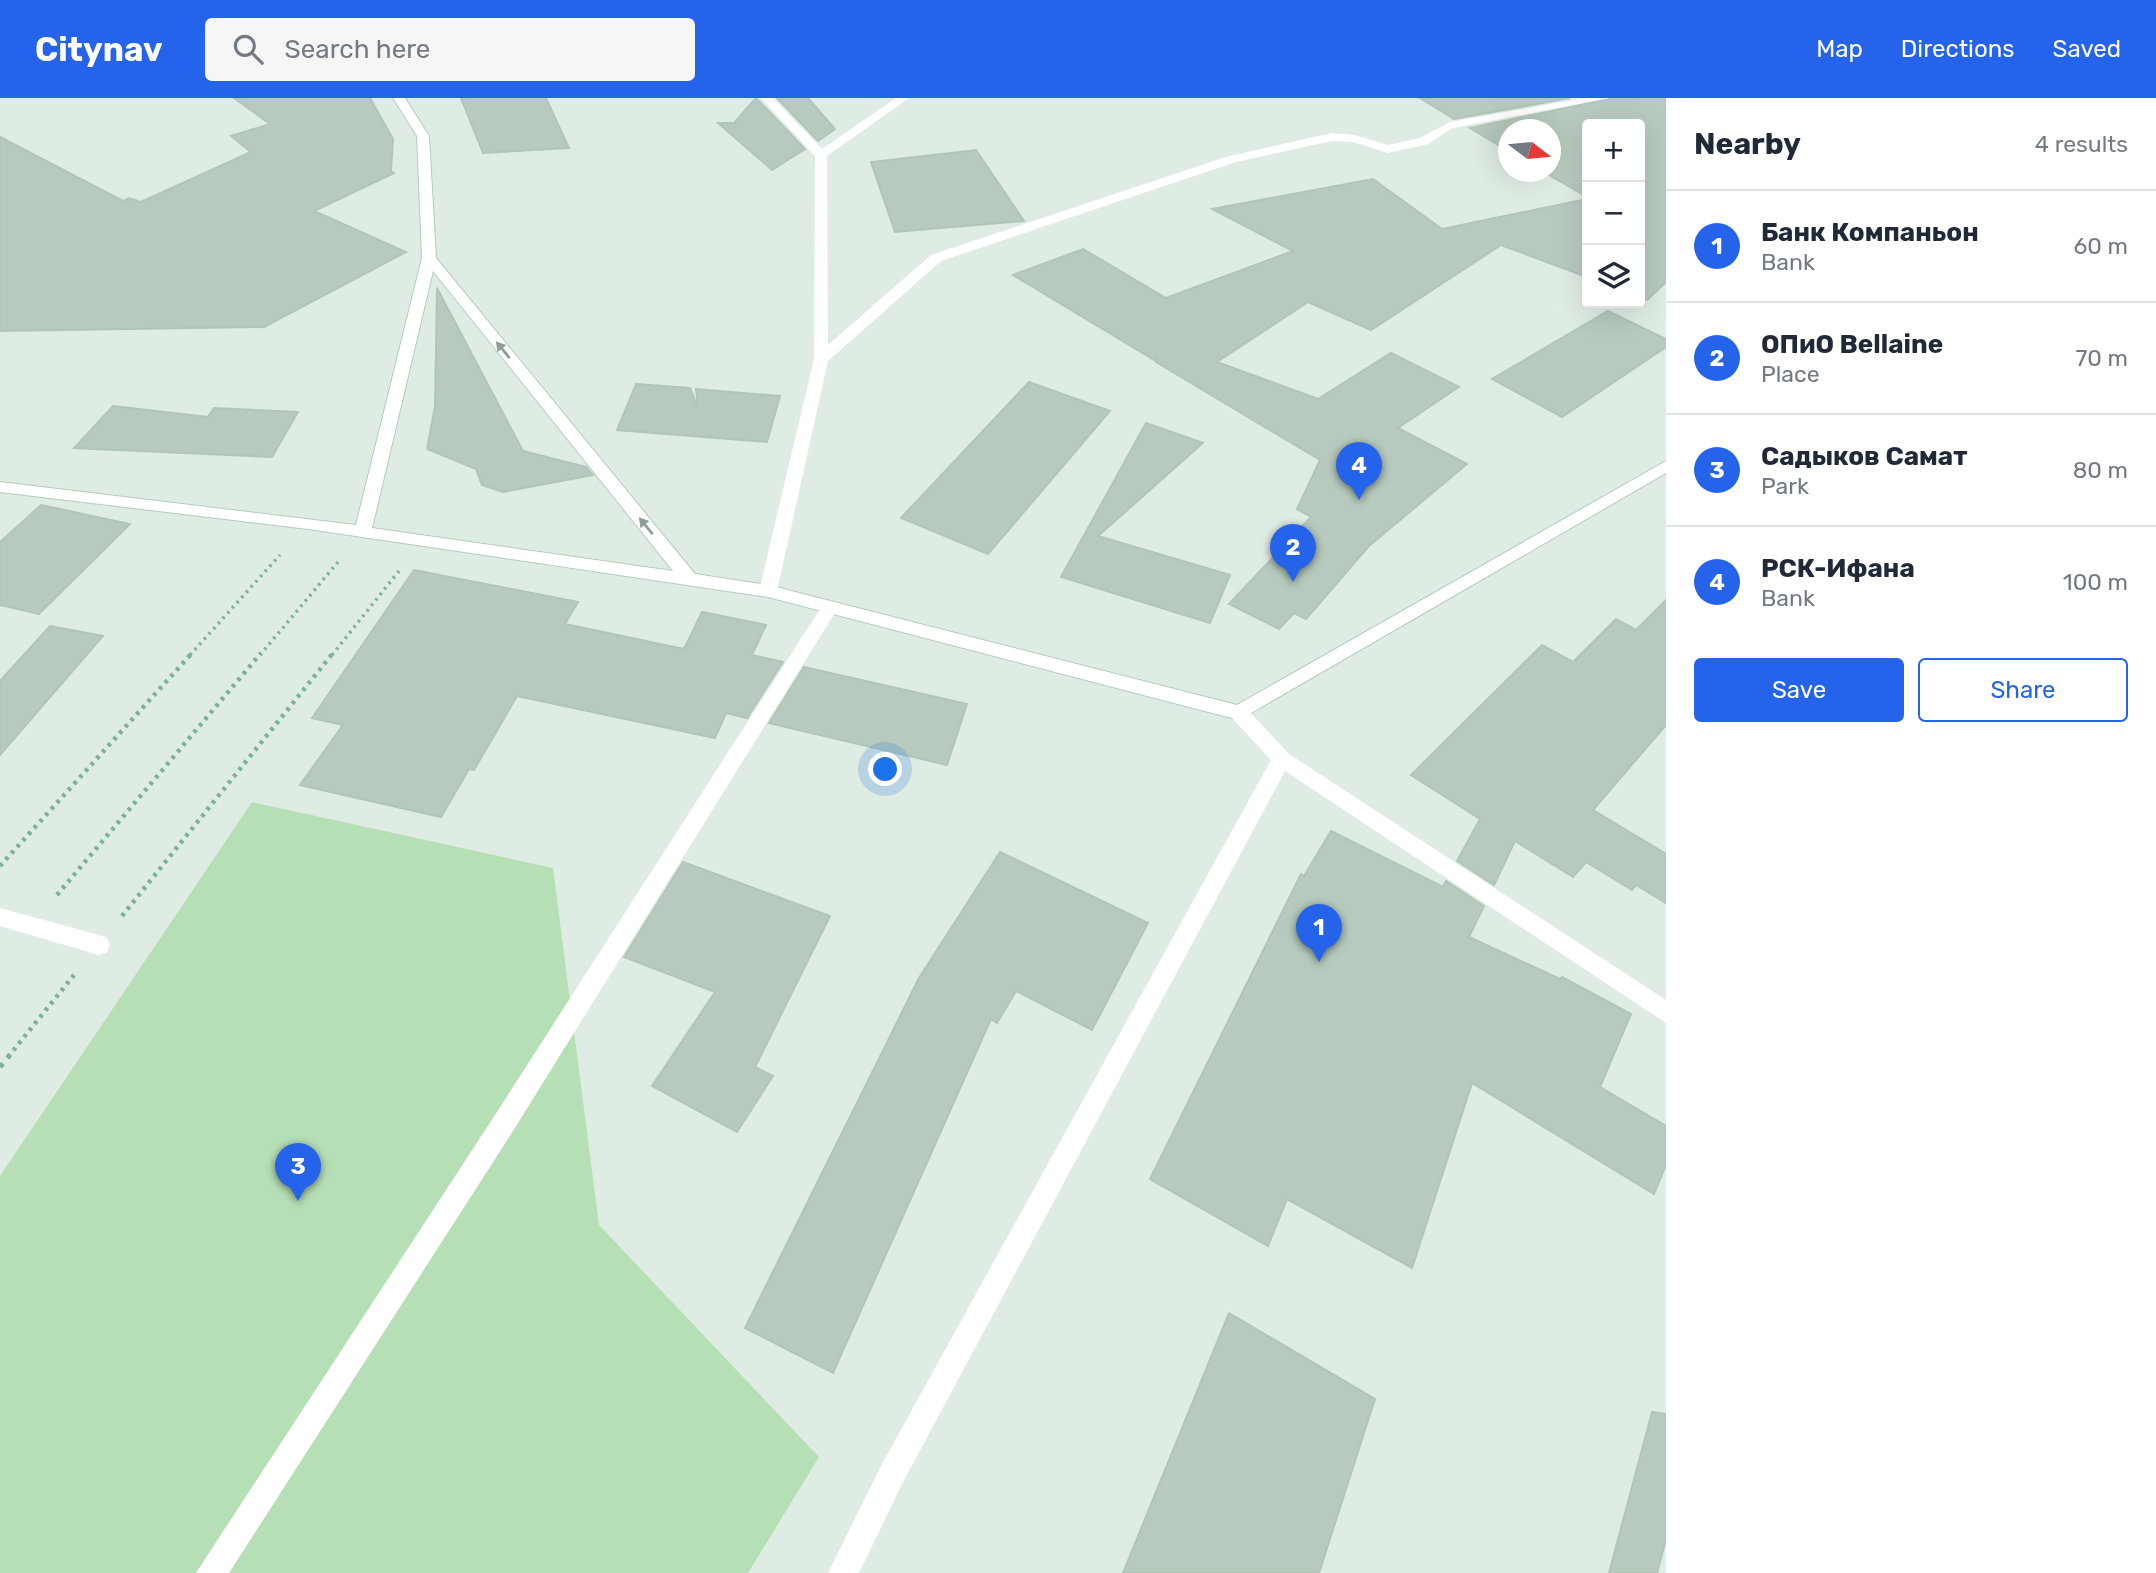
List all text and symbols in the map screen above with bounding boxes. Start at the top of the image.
search box [205,18,695,81]
text: Citynav [35,30,163,69]
icon: search [229,30,267,68]
text: Search here [285,34,430,65]
text: Map [1816,35,1863,63]
text: Directions [1901,35,2014,63]
text: Saved [2052,35,2121,63]
north arrow [1498,119,1561,182]
map controls [1582,119,1645,308]
button: + [1582,119,1645,182]
text: Nearby [1694,126,1801,162]
text: 4 results [2035,130,2128,158]
button: − [1582,182,1645,245]
text: Банк Компаньон [1761,217,1979,248]
text: 1 [1711,232,1723,260]
text: 60 m [2073,232,2128,260]
button: layers [1582,245,1645,308]
text: Bank [1761,248,1815,276]
text: ОПиО Bellaine [1761,329,1943,360]
one-way arrow [495,341,510,359]
text: 2 [1710,344,1724,372]
text: 70 m [2076,344,2128,372]
text: Place [1761,360,1820,388]
text: Садыков Самат [1761,441,1967,472]
pin: 4 [1336,442,1382,500]
text: 3 [1709,456,1725,484]
text: 80 m [2073,456,2128,484]
text: Park [1761,472,1809,500]
one-way arrow [639,518,654,535]
pin: 2 [1270,524,1316,582]
text: РСК-Ифана [1761,553,1915,584]
text: 4 [1709,568,1725,596]
text: 100 m [2063,568,2128,596]
text: Bank [1761,584,1815,612]
button: Save [1694,658,1904,722]
button: Share [1918,658,2128,722]
your location [868,752,902,786]
pin: 1 [1296,904,1342,962]
pin: 3 [275,1143,321,1201]

